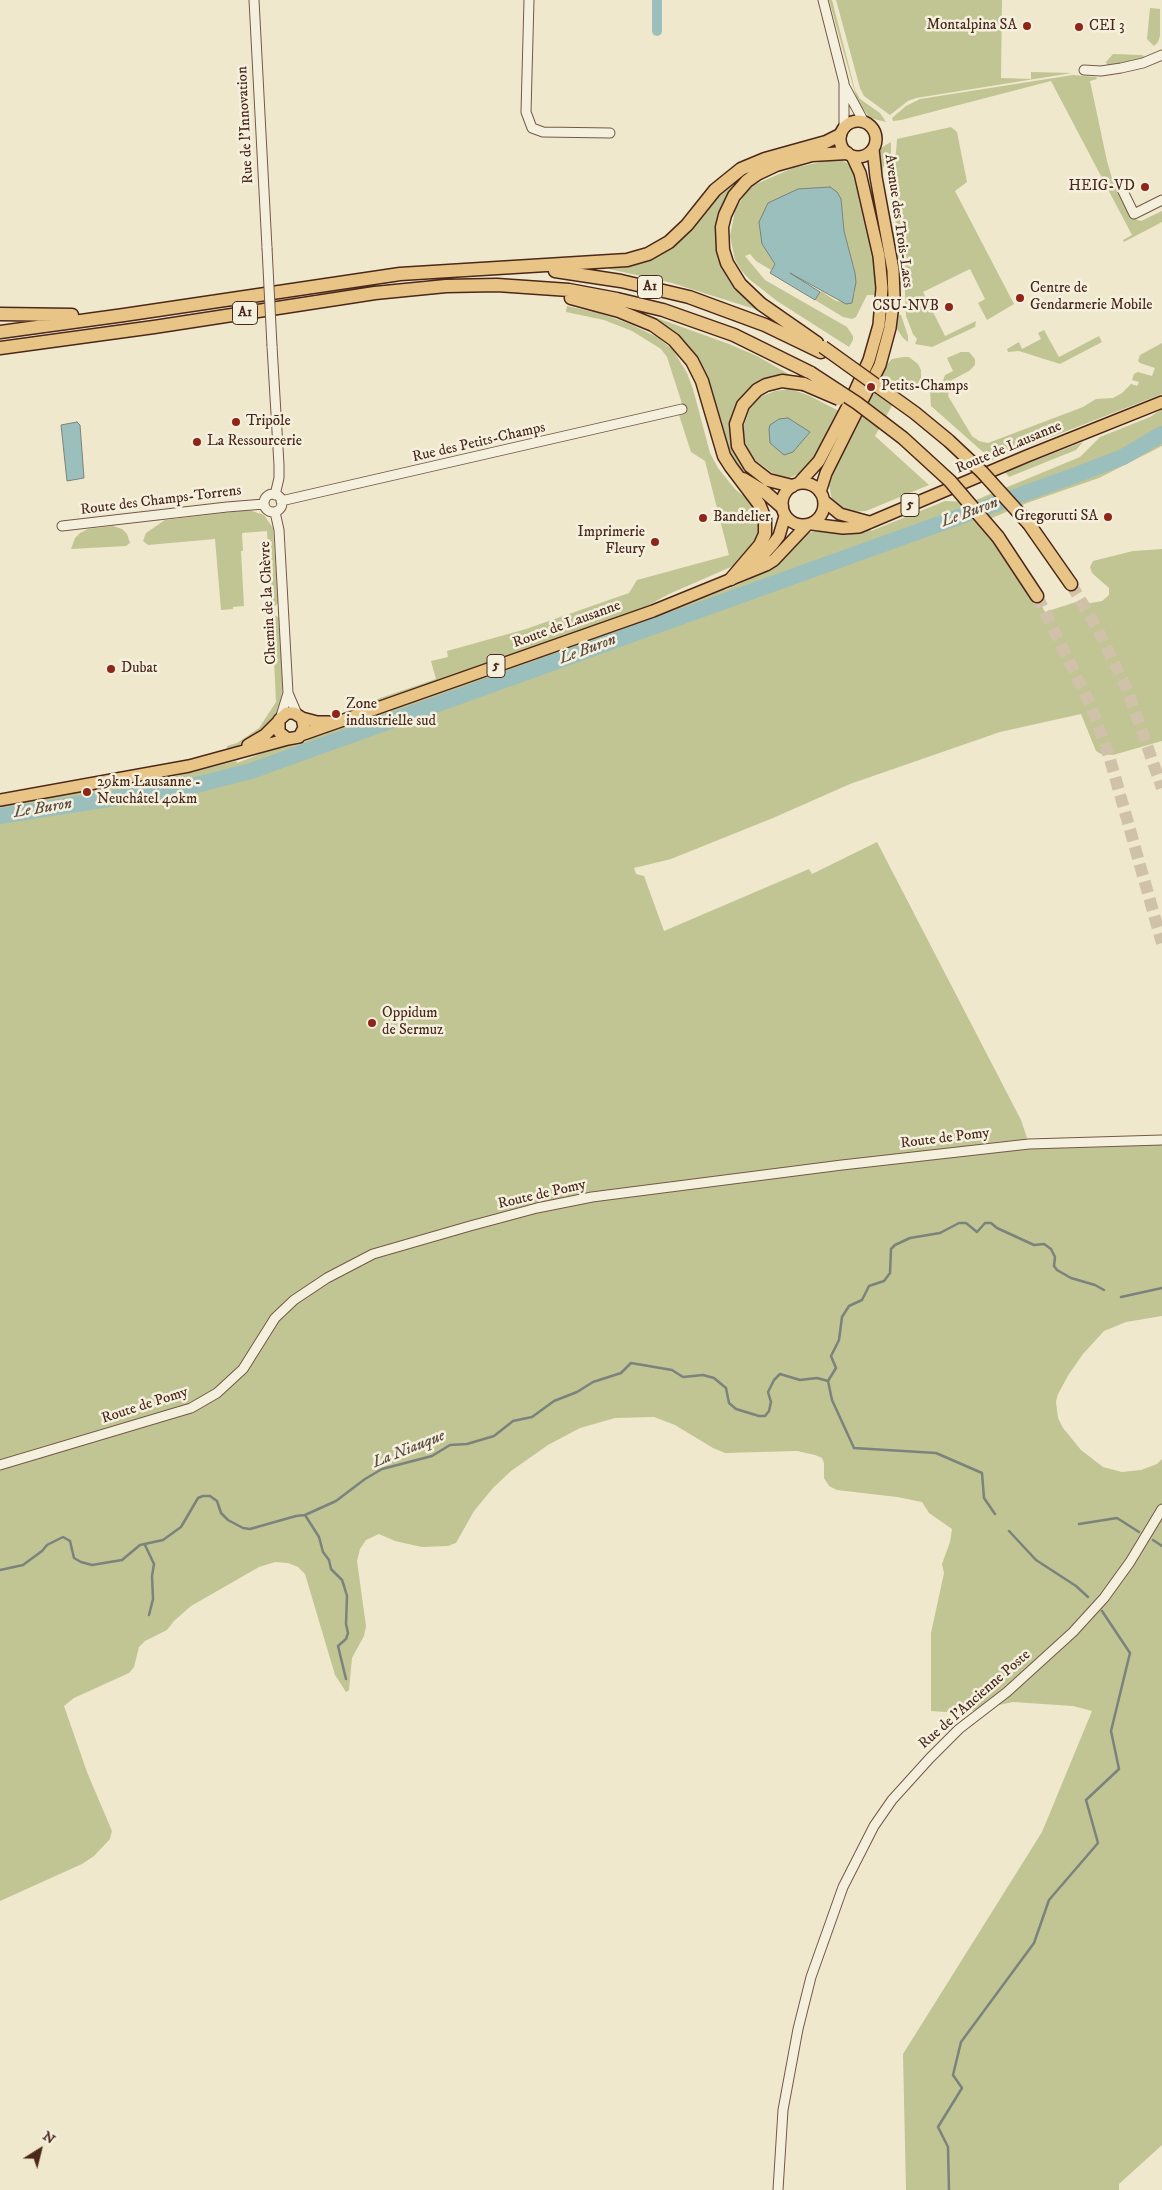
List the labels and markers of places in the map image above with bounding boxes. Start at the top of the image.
place label: Montalpina SA [927,17,1017,35]
place label: CEI 3 [1089,18,1125,36]
marker: Montalpina SA [1021,20,1033,32]
marker: CEI 3 [1073,21,1085,33]
place label: HEIG-VD [1069,178,1135,196]
marker: HEIG-VD [1139,181,1151,193]
place label: Centre de Gendarmerie Mobile [1030,280,1153,315]
marker: Centre de Gendarmerie Mobile [1014,292,1026,304]
place label: CSU-NVB [872,298,939,316]
marker: CSU-NVB [943,301,955,313]
place label: Petits-Champs [881,378,968,396]
marker: Petits-Champs [865,381,877,393]
place label: Tripōle [246,413,291,431]
marker: Tripōle [230,416,242,428]
place label: La Ressourcerie [207,433,302,451]
marker: La Ressourcerie [191,436,203,448]
place label: Gregorutti SA [1014,508,1098,526]
place label: Bandelier [713,509,771,527]
marker: Gregorutti SA [1102,511,1114,523]
marker: Bandelier [697,512,709,524]
place label: Imprimerie Fleury [578,524,645,559]
marker: Imprimerie Fleury [649,536,661,548]
place label: Dubat [121,660,158,678]
marker: Dubat [105,663,117,675]
place label: Zone industrielle sud [346,696,436,731]
marker: Zone industrielle sud [330,708,342,720]
place label: 29km Lausanne - Neuchâtel 40km [97,774,201,809]
marker: 29km Lausanne - Neuchâtel 40km [81,786,93,798]
place label: Oppidum de Sermuz [382,1005,444,1040]
marker: Oppidum de Sermuz [366,1017,378,1029]

